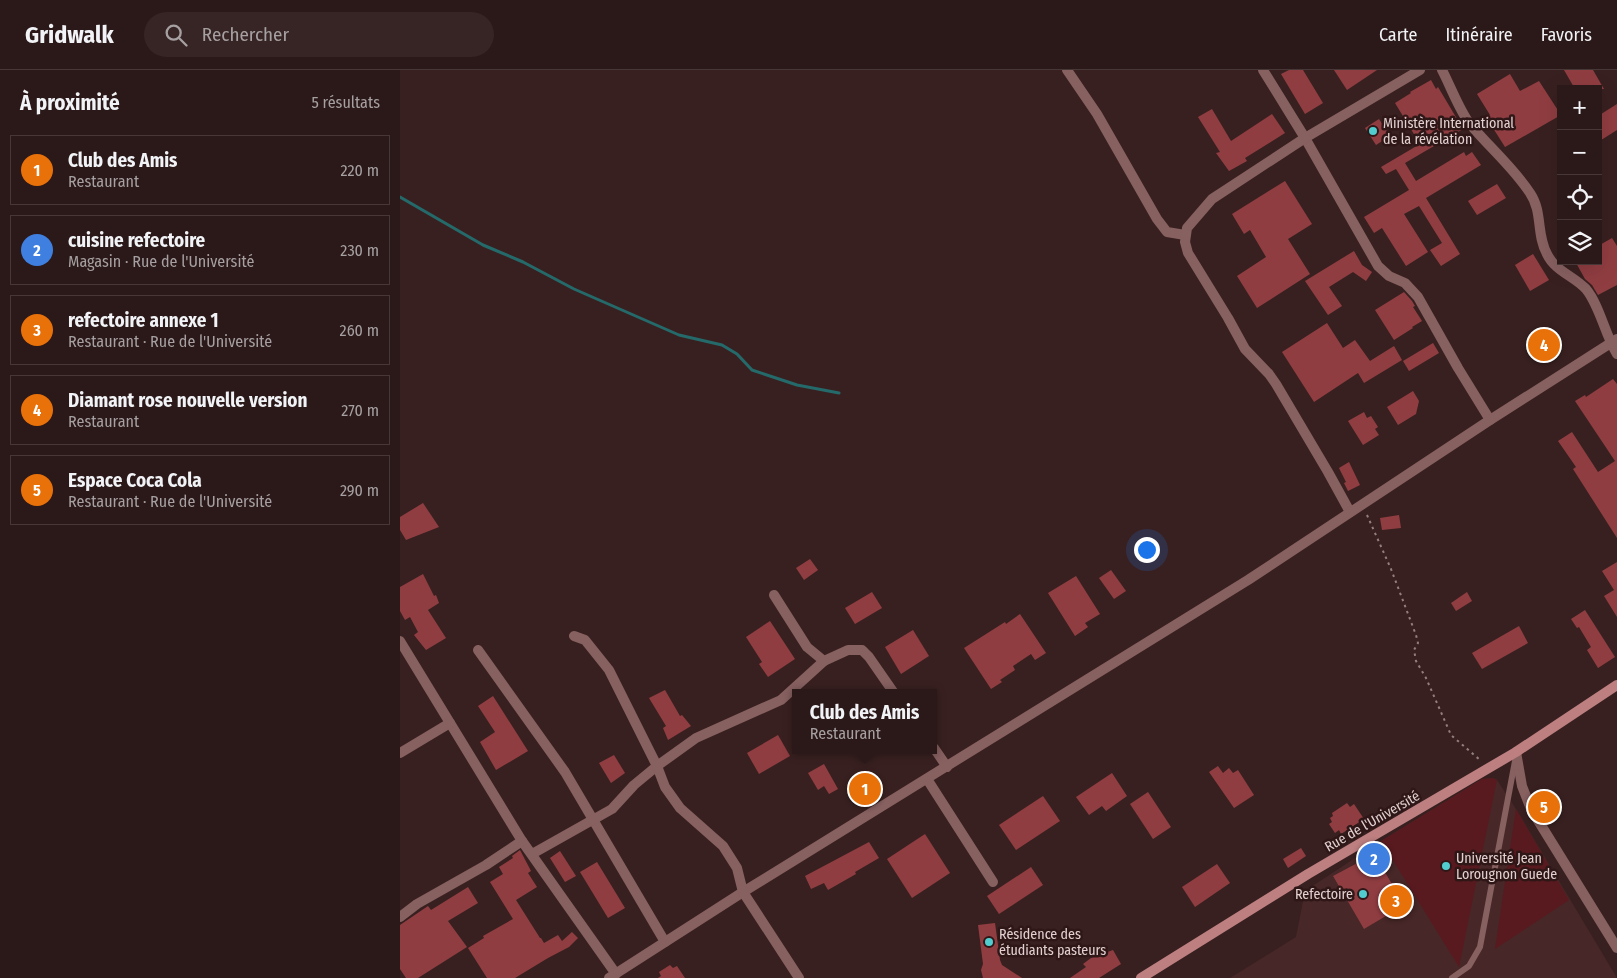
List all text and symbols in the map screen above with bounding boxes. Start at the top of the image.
search box [144,12,494,57]
text: Gridwalk [25,21,114,49]
icon: search [162,21,190,49]
text: Rechercher [202,23,289,46]
text: Carte [1379,24,1417,46]
text: Itinéraire [1445,24,1513,46]
text: Favoris [1541,24,1592,46]
map controls [1557,85,1602,265]
button: + [1557,85,1602,130]
text: À proximité [20,90,120,116]
text: 5 résultats [311,93,380,112]
place label: Ministère International de la révélation [1383,115,1514,148]
marker: Ministère International de la révélation [1367,125,1379,137]
button: − [1557,130,1602,175]
text: Club des Amis [68,149,177,172]
text: 1 [34,161,40,180]
text: 220 m [340,161,379,180]
text: Restaurant [68,172,139,191]
button: locate [1557,175,1602,220]
button: layers [1557,220,1602,265]
text: cuisine refectoire [68,229,205,252]
text: 2 [33,241,41,260]
text: 230 m [340,241,379,260]
text: Magasin · Rue de l'Université [68,252,254,271]
text: refectoire annexe 1 [68,309,218,332]
text: 3 [33,321,41,340]
text: 260 m [340,321,379,340]
pin: 4 [1528,326,1560,364]
text: Restaurant · Rue de l'Université [68,332,272,351]
text: Diamant rose nouvelle version [68,389,307,412]
text: 4 [33,401,41,420]
text: 270 m [341,401,379,420]
text: Restaurant [68,412,139,431]
text: Espace Coca Cola [68,469,202,492]
text: 5 [33,481,41,500]
text: 290 m [340,481,379,500]
text: Restaurant · Rue de l'Université [68,492,272,511]
your location [1134,537,1160,563]
popup [792,689,937,754]
text: Club des Amis [810,701,919,724]
text: Restaurant [810,724,881,743]
pin: 1 [849,770,881,808]
street label: Rue de l'Université [1322,787,1423,856]
pin: 5 [1528,788,1560,826]
pin: 2 [1358,840,1390,878]
place label: Université Jean Lorougnon Guede [1456,850,1557,883]
marker: Université Jean Lorougnon Guede [1440,860,1452,872]
pin: 3 [1380,882,1412,920]
place label: Refectoire [1295,886,1353,903]
marker: Refectoire [1357,888,1369,900]
place label: Résidence des étudiants pasteurs [999,926,1106,959]
marker: Résidence des étudiants pasteurs [983,936,995,948]

